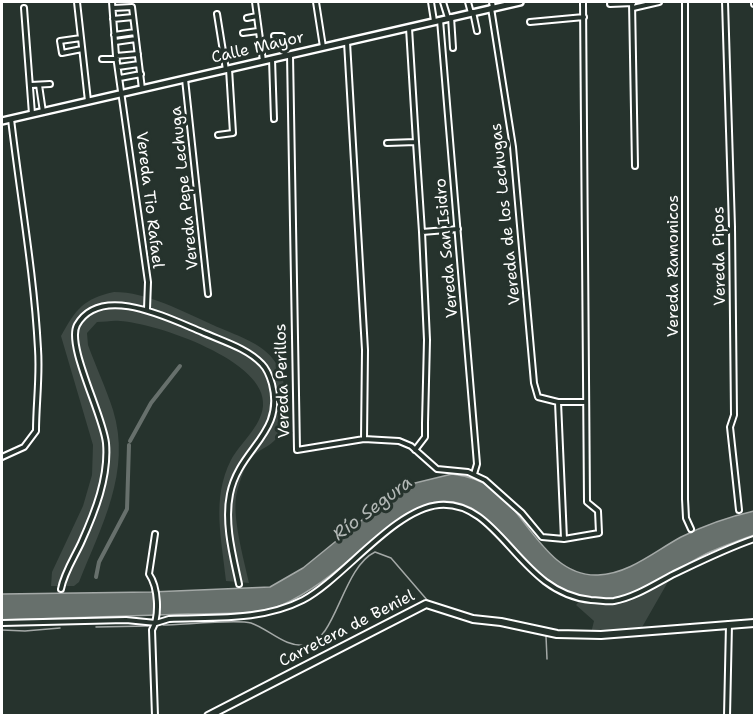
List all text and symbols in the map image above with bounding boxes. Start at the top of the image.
street label: Calle Mayor [210,28,306,68]
street label: Vereda Pepe Lechuga [167,105,203,271]
street label: Vereda de los Lechugas [487,122,525,306]
street label: Vereda Tio Rafael [131,131,167,269]
street label: Vereda San Isidro [431,177,463,319]
street label: Vereda Ramonicos [664,195,684,337]
street label: Vereda Pipos [710,206,730,306]
street label: Vereda Perillos [271,323,295,439]
water label: Río Segura [329,472,417,546]
street label: Carretera de Beniel [276,587,418,671]

